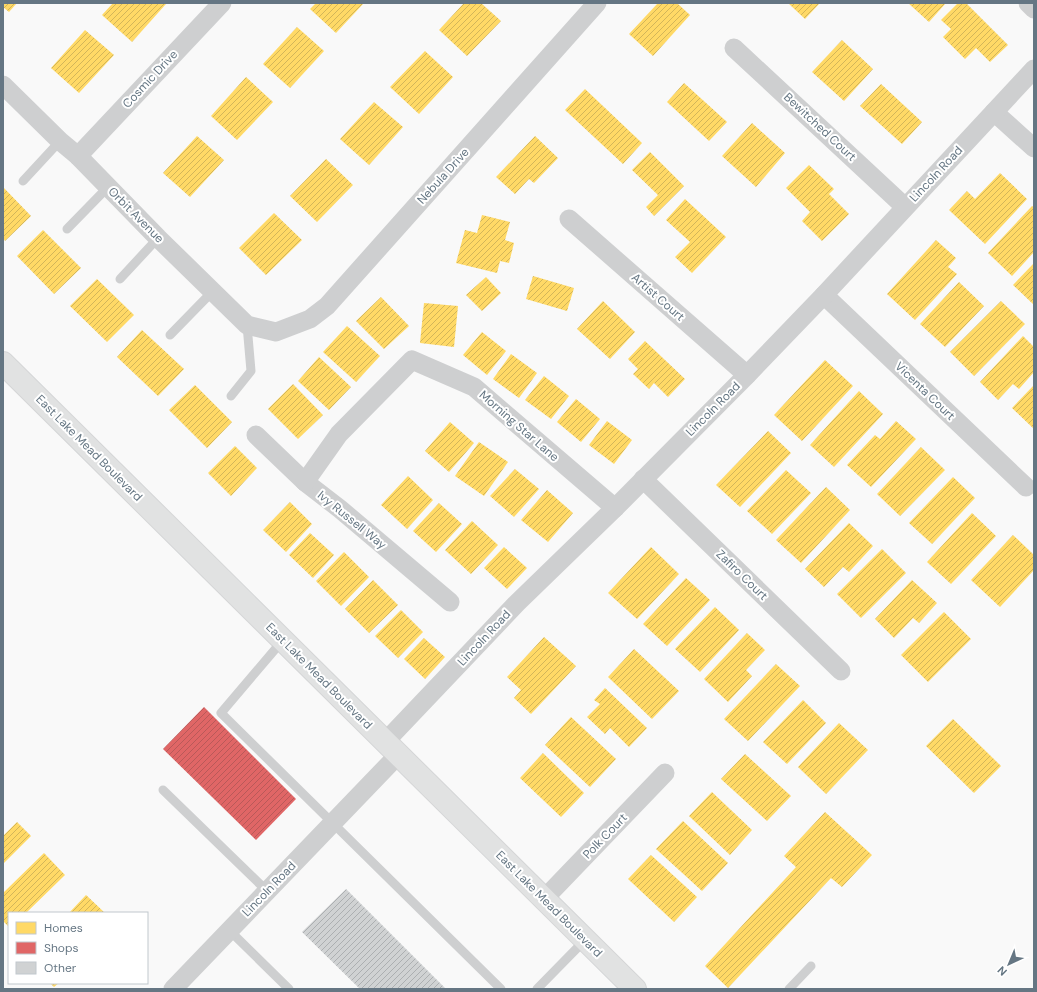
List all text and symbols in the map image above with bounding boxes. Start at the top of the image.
street label: Cosmic Drive [119,46,181,111]
street label: Bewitched Court [780,89,860,165]
street label: Lincoln Road [906,143,966,205]
street label: Nebula Drive [414,144,473,207]
street label: Orbit Avenue [105,184,168,247]
street label: Artist Court [628,270,688,325]
street label: Vicenta Court [892,358,959,424]
street label: Lincoln Road [682,378,744,440]
street label: Morning Star Lane [476,387,562,465]
street label: East Lake Mead Boulevard [32,391,146,505]
street label: Ivy Russell Way [314,487,390,553]
street label: Zafiro Court [713,546,772,604]
street label: Lincoln Road [454,607,514,669]
street label: East Lake Mead Boulevard [262,619,376,733]
street label: Polk Court [579,810,631,862]
street label: East Lake Mead Boulevard [492,847,606,961]
street label: Lincoln Road [239,858,299,920]
legend [8,912,148,984]
text: Homes [44,920,83,936]
text: Shops [44,940,79,956]
north arrow [989,944,1029,984]
text: Other [44,960,77,976]
text: N [994,963,1010,979]

